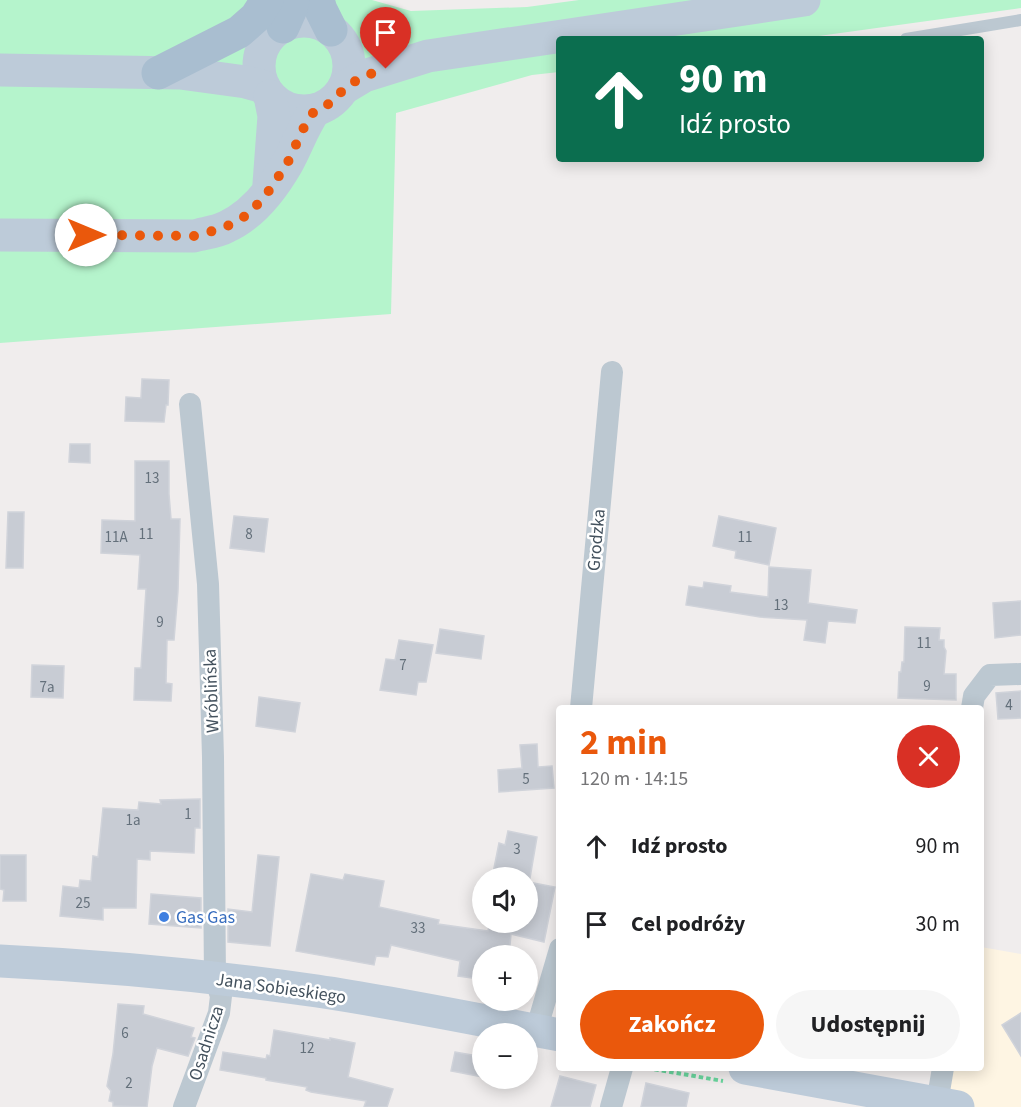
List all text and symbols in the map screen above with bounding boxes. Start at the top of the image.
pin [360,7,411,69]
icon: arrive [369,16,402,49]
text: 90 m [679,49,768,109]
icon: ahead [580,60,658,138]
text: Idź prosto [679,105,791,144]
position arrow [54,203,118,267]
house number: 13 [145,468,159,489]
street label: Grodzka [581,508,612,572]
house number: 11 [139,524,153,545]
house number: 8 [245,524,253,545]
house number: 11A [104,527,128,548]
house number: 11 [738,527,752,548]
house number: 13 [774,595,788,616]
house number: 9 [156,612,164,633]
house number: 11 [917,633,931,654]
street label: Wróblińska [198,649,225,733]
house number: 7 [399,655,407,676]
house number: 9 [923,676,931,697]
house number: 7a [39,677,55,698]
house number: 4 [1005,695,1013,716]
text: 2 min [580,717,668,768]
button: close [897,725,960,788]
text: 120 m · 14:15 [580,765,688,793]
house number: 5 [522,769,530,790]
house number: 1 [184,804,192,825]
house number: 1a [125,810,141,831]
icon: ahead [580,830,613,863]
text: Idź prosto [631,830,728,862]
text: 90 m [915,830,960,862]
house number: 3 [513,839,521,860]
map controls [472,867,538,1089]
button: sound [472,867,538,933]
house number: 25 [76,893,90,914]
place label: Gas Gas [176,905,235,930]
icon: arrive [580,908,613,941]
text: Cel podróży [631,908,745,940]
text: 30 m [915,908,960,940]
marker: Gas Gas [157,910,171,924]
house number: 33 [411,918,425,939]
button: + [472,945,538,1011]
street label: Jana Sobieskiego [214,967,348,1010]
button: Zakończ [580,990,764,1059]
button: Udostępnij [776,990,960,1059]
street label: Osadnicza [183,1003,230,1084]
house number: 6 [121,1023,129,1044]
button: − [472,1023,538,1089]
house number: 12 [300,1038,314,1059]
house number: 2 [125,1073,133,1094]

